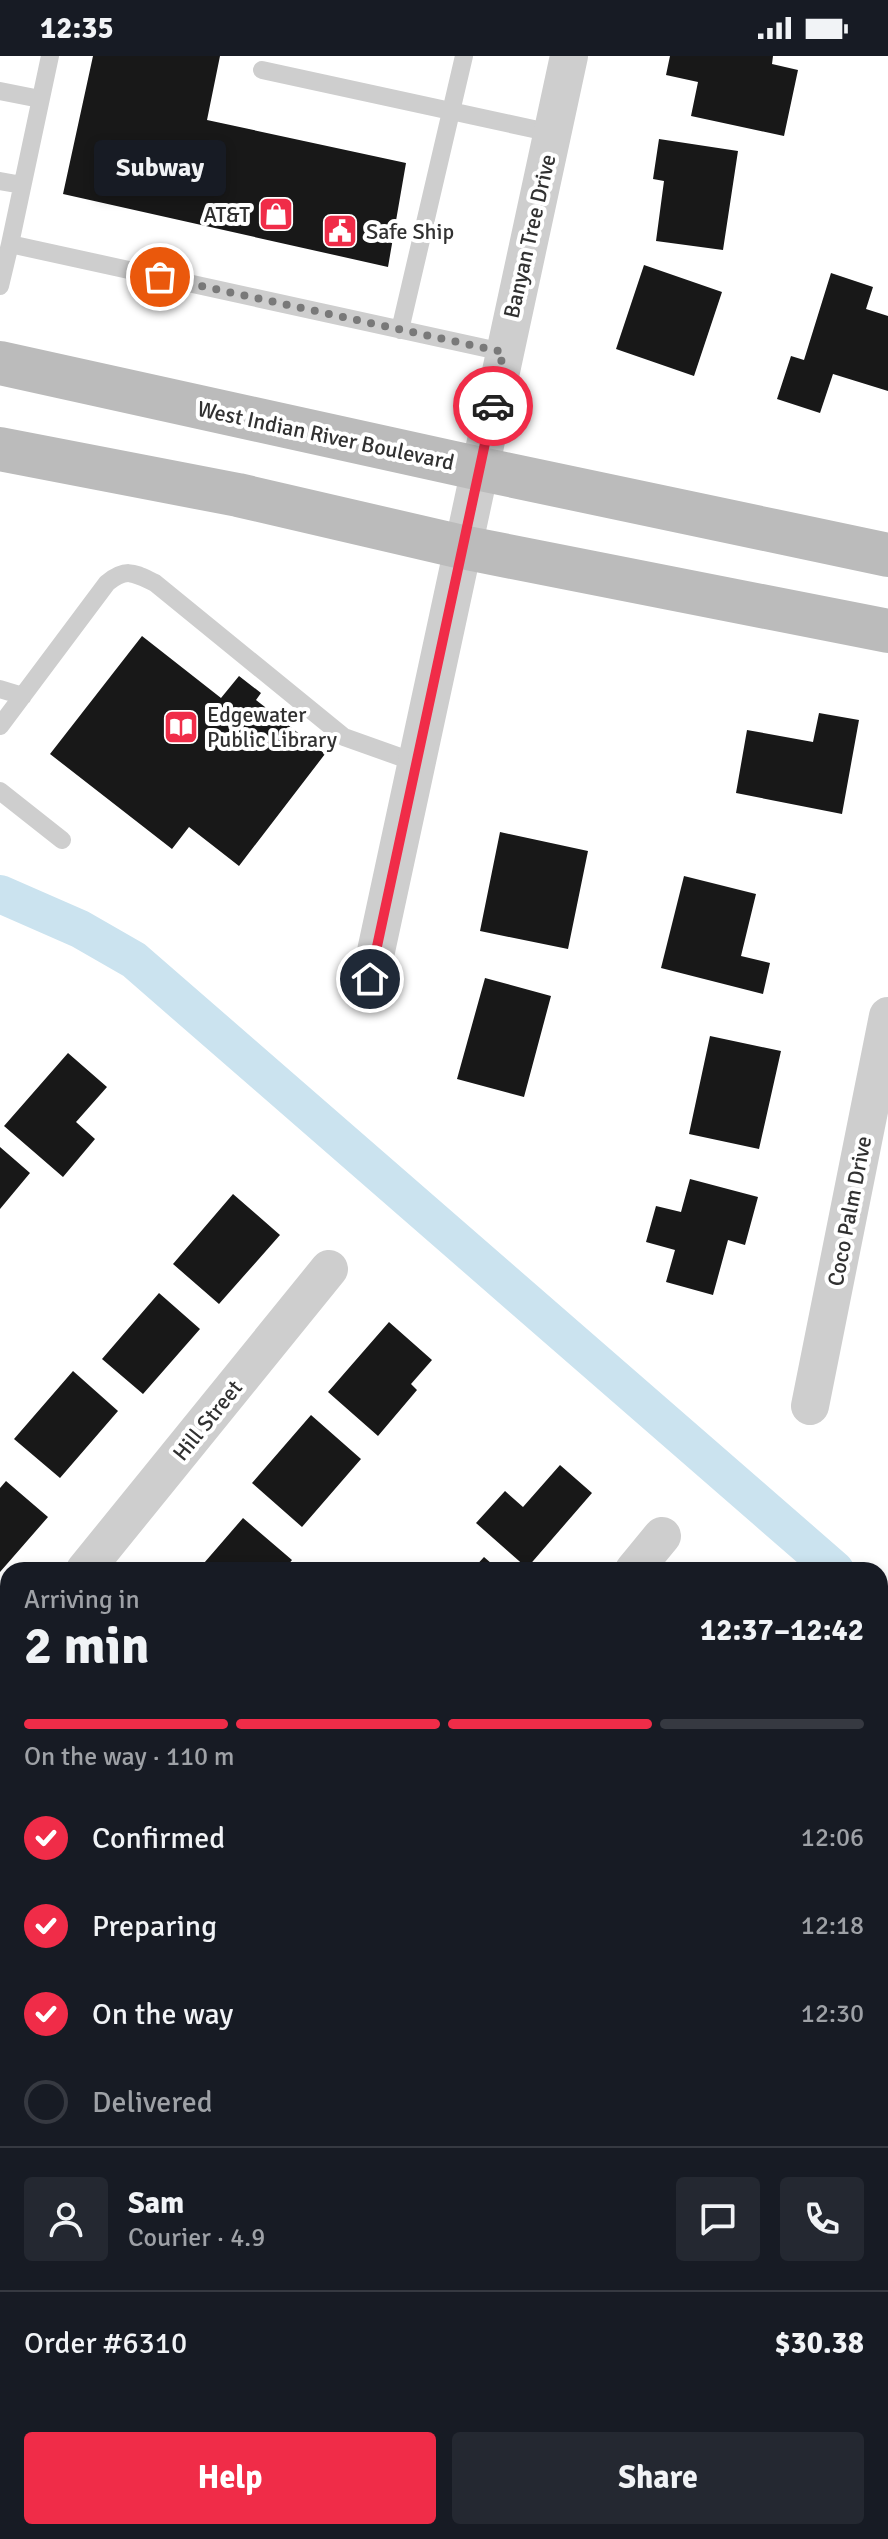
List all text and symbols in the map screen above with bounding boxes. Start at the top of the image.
text: 12:35 [40,10,114,47]
callout: Subway [94,141,226,197]
street label: Banyan Tree Drive [497,151,561,321]
text: Subway [116,152,204,184]
shop icon: AT&T [257,195,295,233]
place label: AT&T [203,201,250,228]
public building icon: Safe Ship [321,212,359,250]
place label: Safe Ship [366,218,454,245]
pin [126,243,194,311]
icon: bag [138,255,182,299]
courier [453,366,533,446]
icon: car [471,384,515,428]
street label: West Indian River Boulevard [195,395,457,476]
place label: Edgewater Public Library [207,701,338,753]
library icon: Edgewater Public Library [162,708,200,746]
pin [336,945,404,1013]
icon: home [348,957,392,1001]
street label: Coco Palm Drive [822,1134,877,1288]
street label: Hill Street [167,1374,248,1466]
text: Arriving in [24,1584,140,1616]
text: 12:37–12:42 [700,1612,864,1649]
text: 2 min [24,1614,150,1678]
text: On the way · 110 m [24,1741,234,1773]
icon: check [24,1816,68,1860]
text: Confirmed [92,1820,225,1857]
text: 12:06 [801,1822,864,1854]
icon: check [24,1904,68,1948]
text: Preparing [92,1908,217,1945]
text: 12:18 [801,1910,864,1942]
icon: check [24,1992,68,2036]
text: On the way [92,1996,233,2033]
text: 12:30 [801,1998,864,2030]
text: Delivered [92,2084,213,2121]
button: person [24,2177,108,2261]
button: chat [676,2177,760,2261]
button: phone [780,2177,864,2261]
text: Sam [128,2185,184,2222]
text: Courier · 4.9 [128,2222,265,2254]
text: Order #6310 [24,2325,187,2362]
text: $30.38 [774,2325,864,2362]
button: Help [24,2432,436,2524]
button: Share [452,2432,864,2524]

